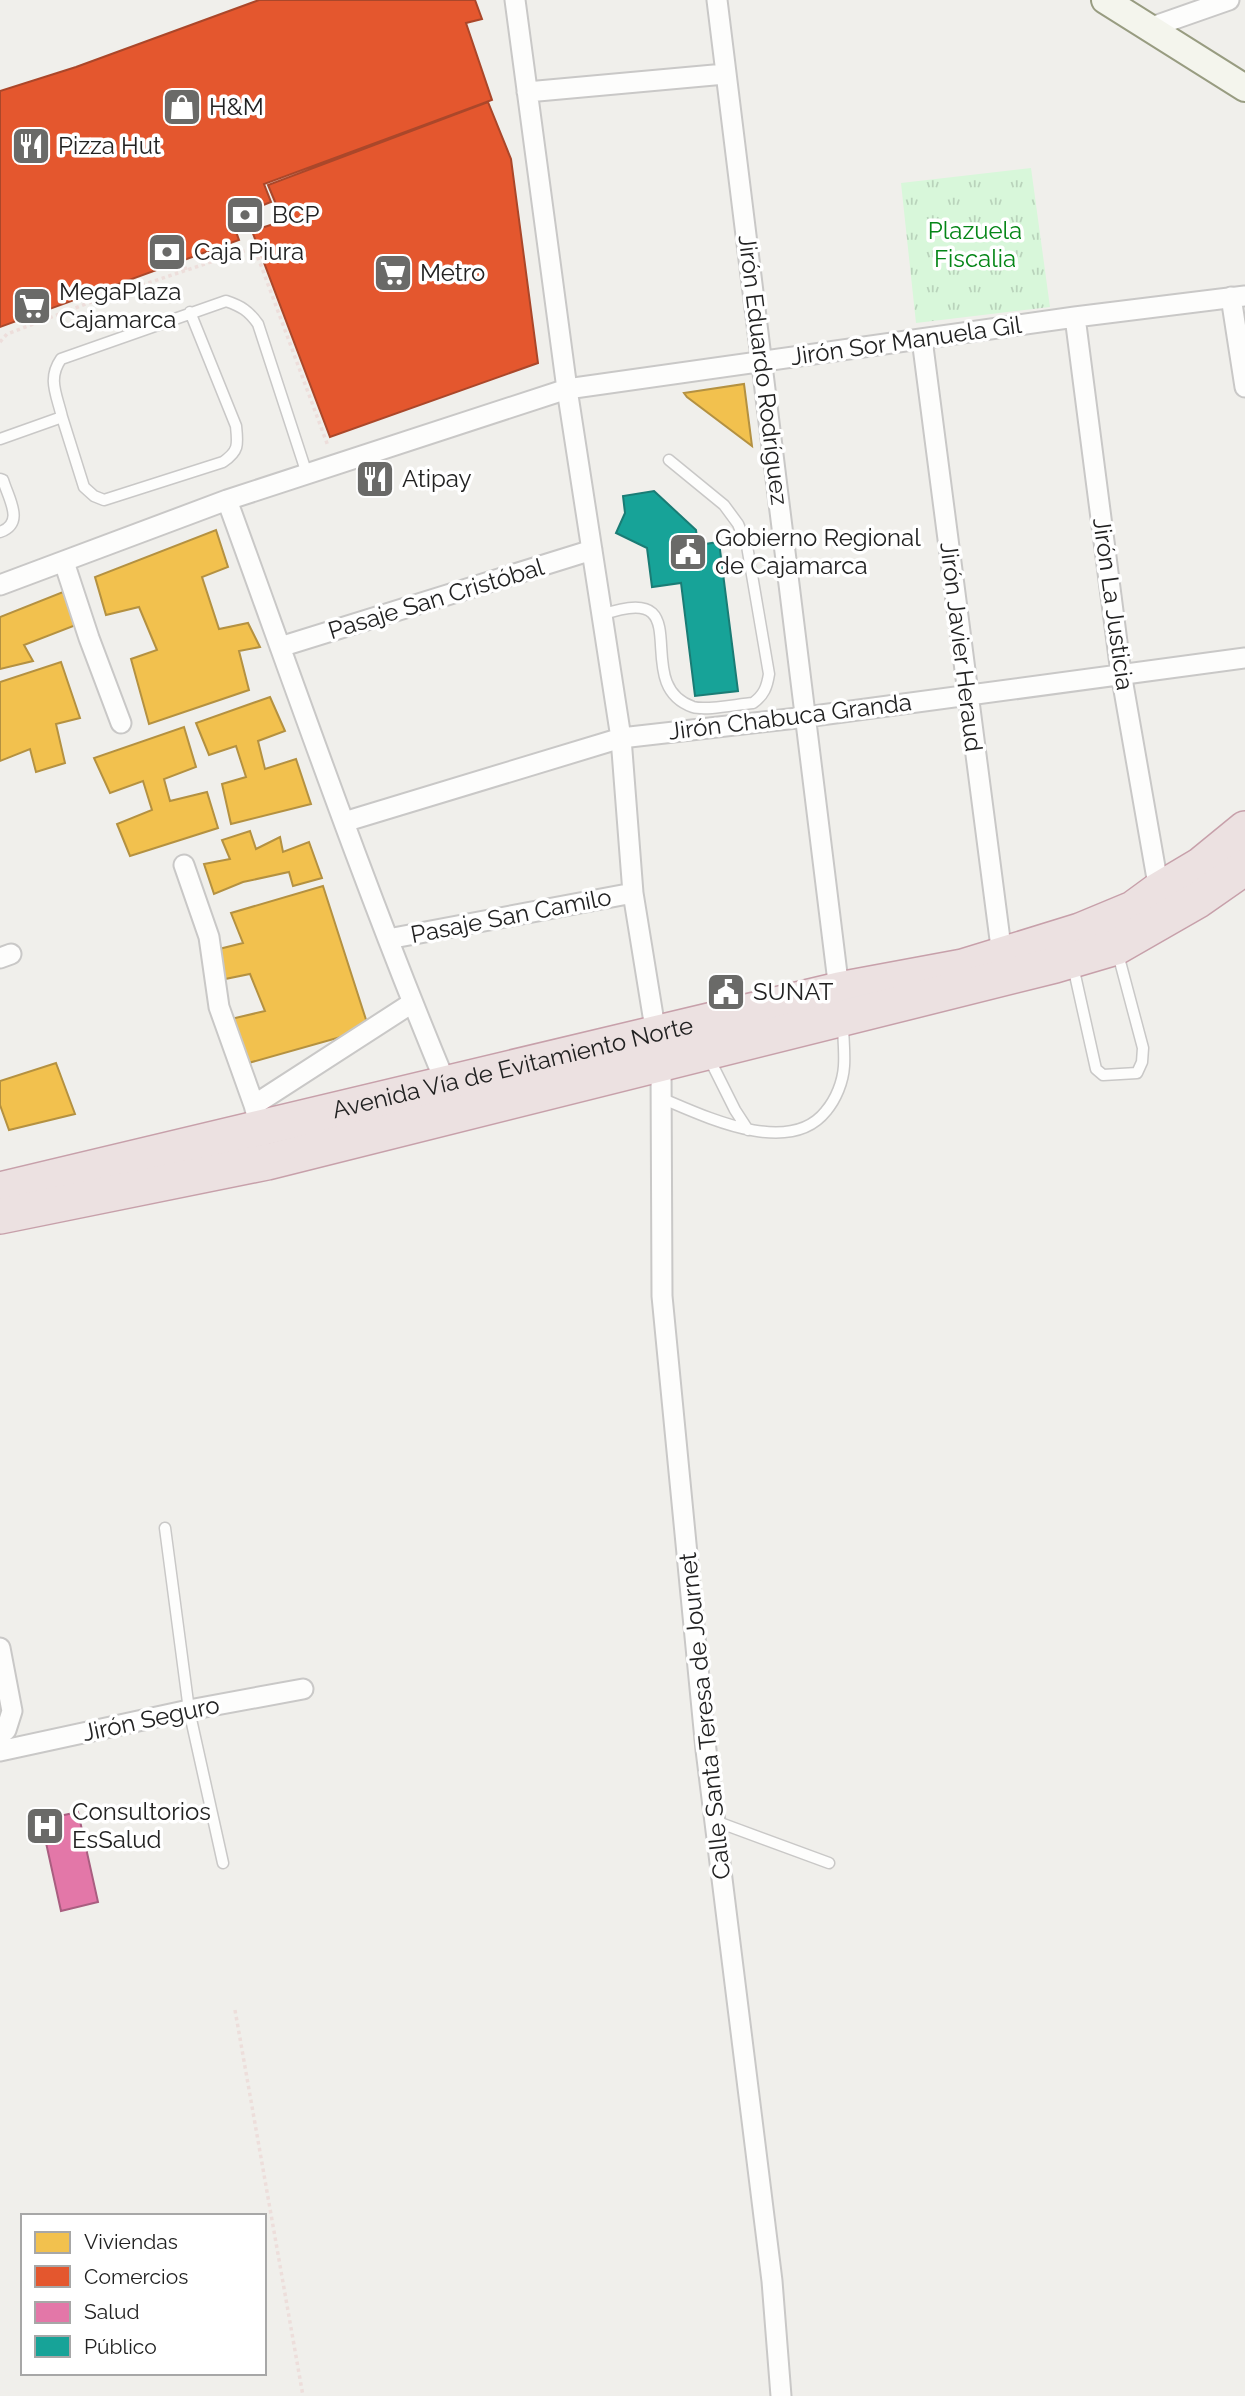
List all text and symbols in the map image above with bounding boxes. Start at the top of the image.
shop icon: H&M [161,86,203,128]
place label: H&M [209,92,264,121]
restaurant icon: Pizza Hut [10,125,52,167]
place label: Pizza Hut [58,131,161,160]
bank icon: BCP [224,194,266,236]
place label: BCP [272,200,319,229]
park label: Plazuela Fiscalia [928,216,1022,273]
bank icon: Caja Piura [146,231,188,273]
street label: Jirón Eduardo Rodríguez [733,233,794,507]
place label: Caja Piura [194,237,304,266]
supermarket icon: Metro [372,252,414,294]
place label: Metro [420,258,485,287]
place label: MegaPlaza Cajamarca [59,277,181,334]
supermarket icon: MegaPlaza Cajamarca [11,285,53,327]
street label: Jirón Sor Manuela Gil [789,310,1024,371]
restaurant icon: Atipay [354,458,396,500]
place label: Atipay [402,464,472,493]
street label: Jirón La Justicia [1087,516,1140,692]
place label: Gobierno Regional de Cajamarca [715,523,921,580]
public building icon: Gobierno Regional de Cajamarca [667,531,709,573]
street label: Jirón Javier Heraud [934,540,989,753]
street label: Pasaje San Cristóbal [324,552,548,645]
street label: Jirón Chabuca Granda [667,687,913,746]
street label: Pasaje San Camilo [408,882,614,949]
public building icon: SUNAT [705,971,747,1013]
place label: SUNAT [753,977,834,1006]
street label: Avenida Vía de Evitamiento Norte [329,1010,696,1124]
street label: Calle Santa Teresa de Journet [673,1551,736,1881]
street label: Jirón Seguro [80,1690,222,1747]
place label: Consultorios EsSalud [72,1797,211,1854]
hospital icon: Consultorios EsSalud [24,1805,66,1847]
legend [21,2214,266,2375]
text: Viviendas [84,2229,178,2254]
text: Comercios [84,2264,188,2289]
text: Salud [84,2299,139,2324]
text: Público [84,2334,157,2359]

